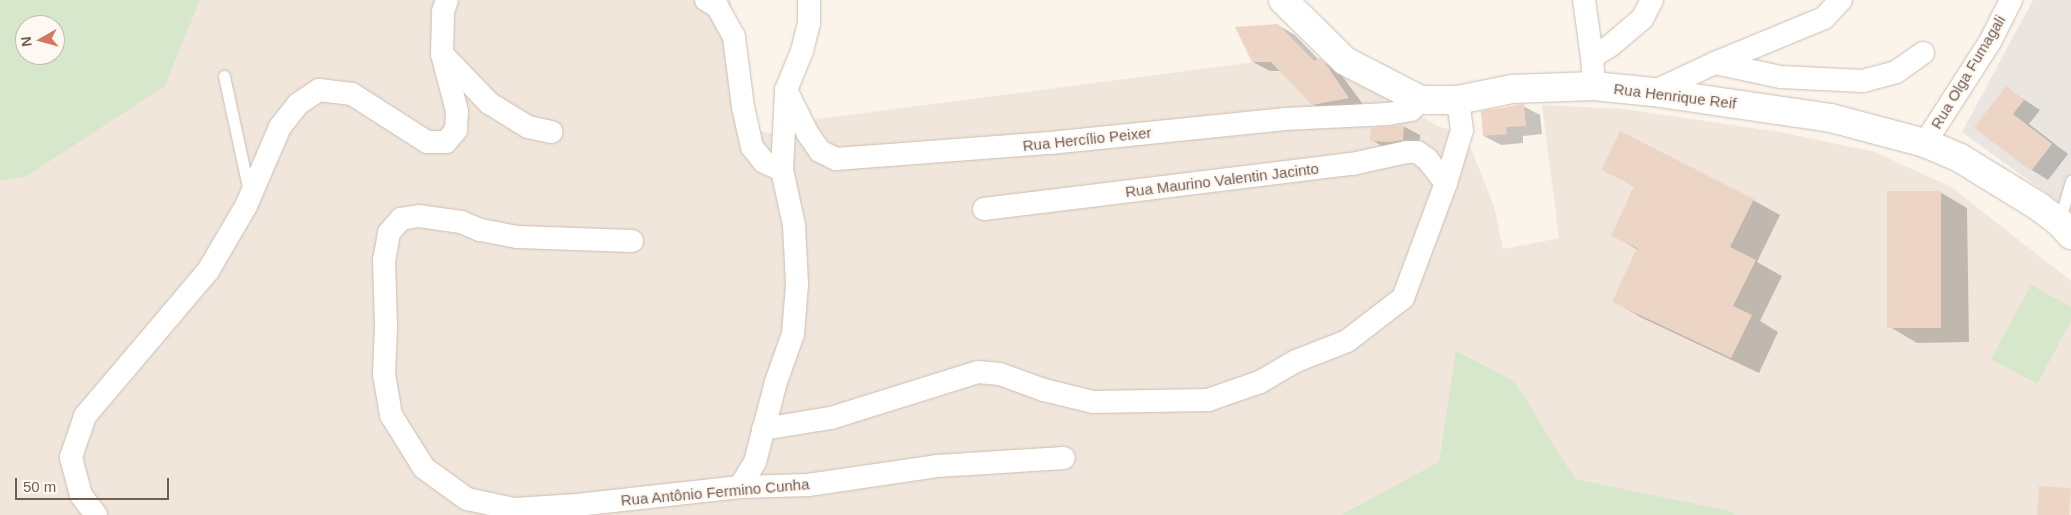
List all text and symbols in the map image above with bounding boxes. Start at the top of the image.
street label: Rua Olga Fumagali [1927,12,2009,132]
north arrow [15,15,65,65]
text: N [18,36,35,48]
street label: Rua Henrique Reif [1613,80,1737,112]
street label: Rua Hercílio Peixer [1022,123,1152,155]
street label: Rua Maurino Valentin Jacinto [1124,159,1320,201]
scale bar [18,468,171,500]
street label: Rua Antônio Fermino Cunha [620,475,810,509]
text: 50 m [23,478,56,495]

